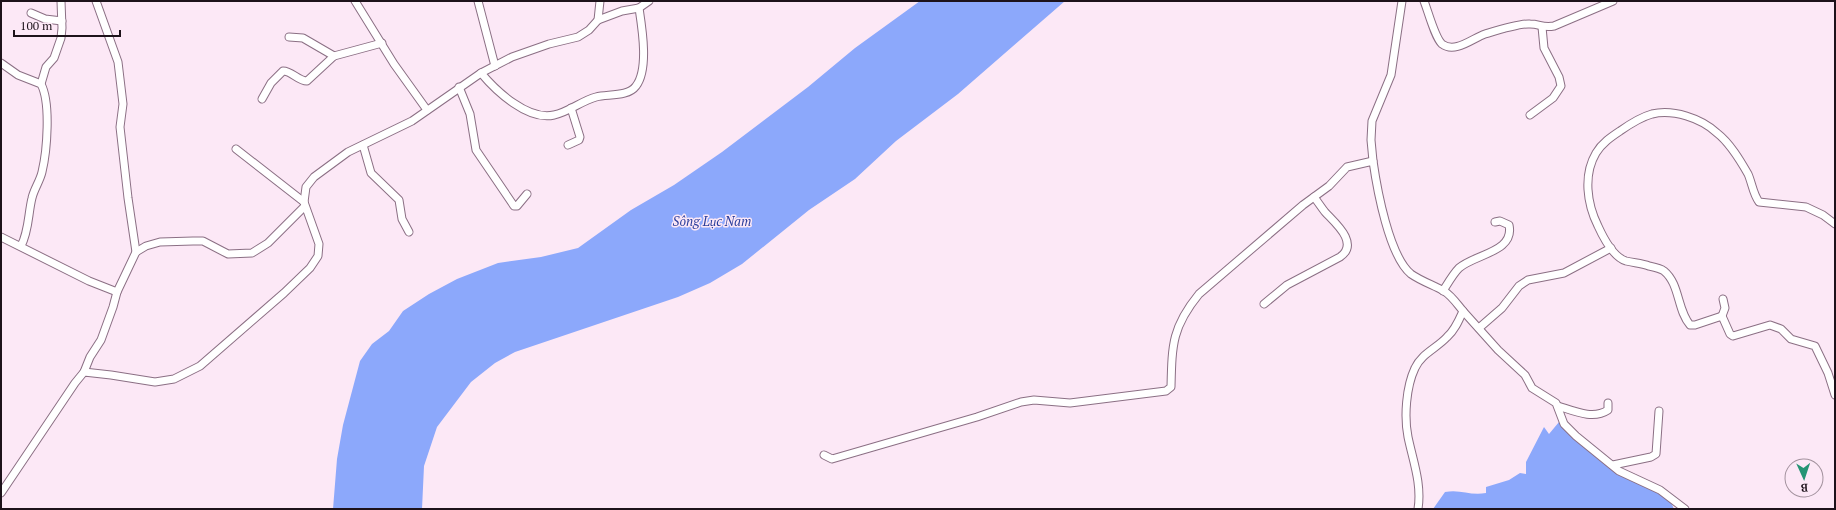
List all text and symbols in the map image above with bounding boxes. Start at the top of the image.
scale bar [14,12,120,38]
text: 100 m [20,18,53,33]
water label: Sông Lục Nam [673,212,751,230]
north arrow [1784,458,1824,498]
text: B [1801,481,1808,495]

